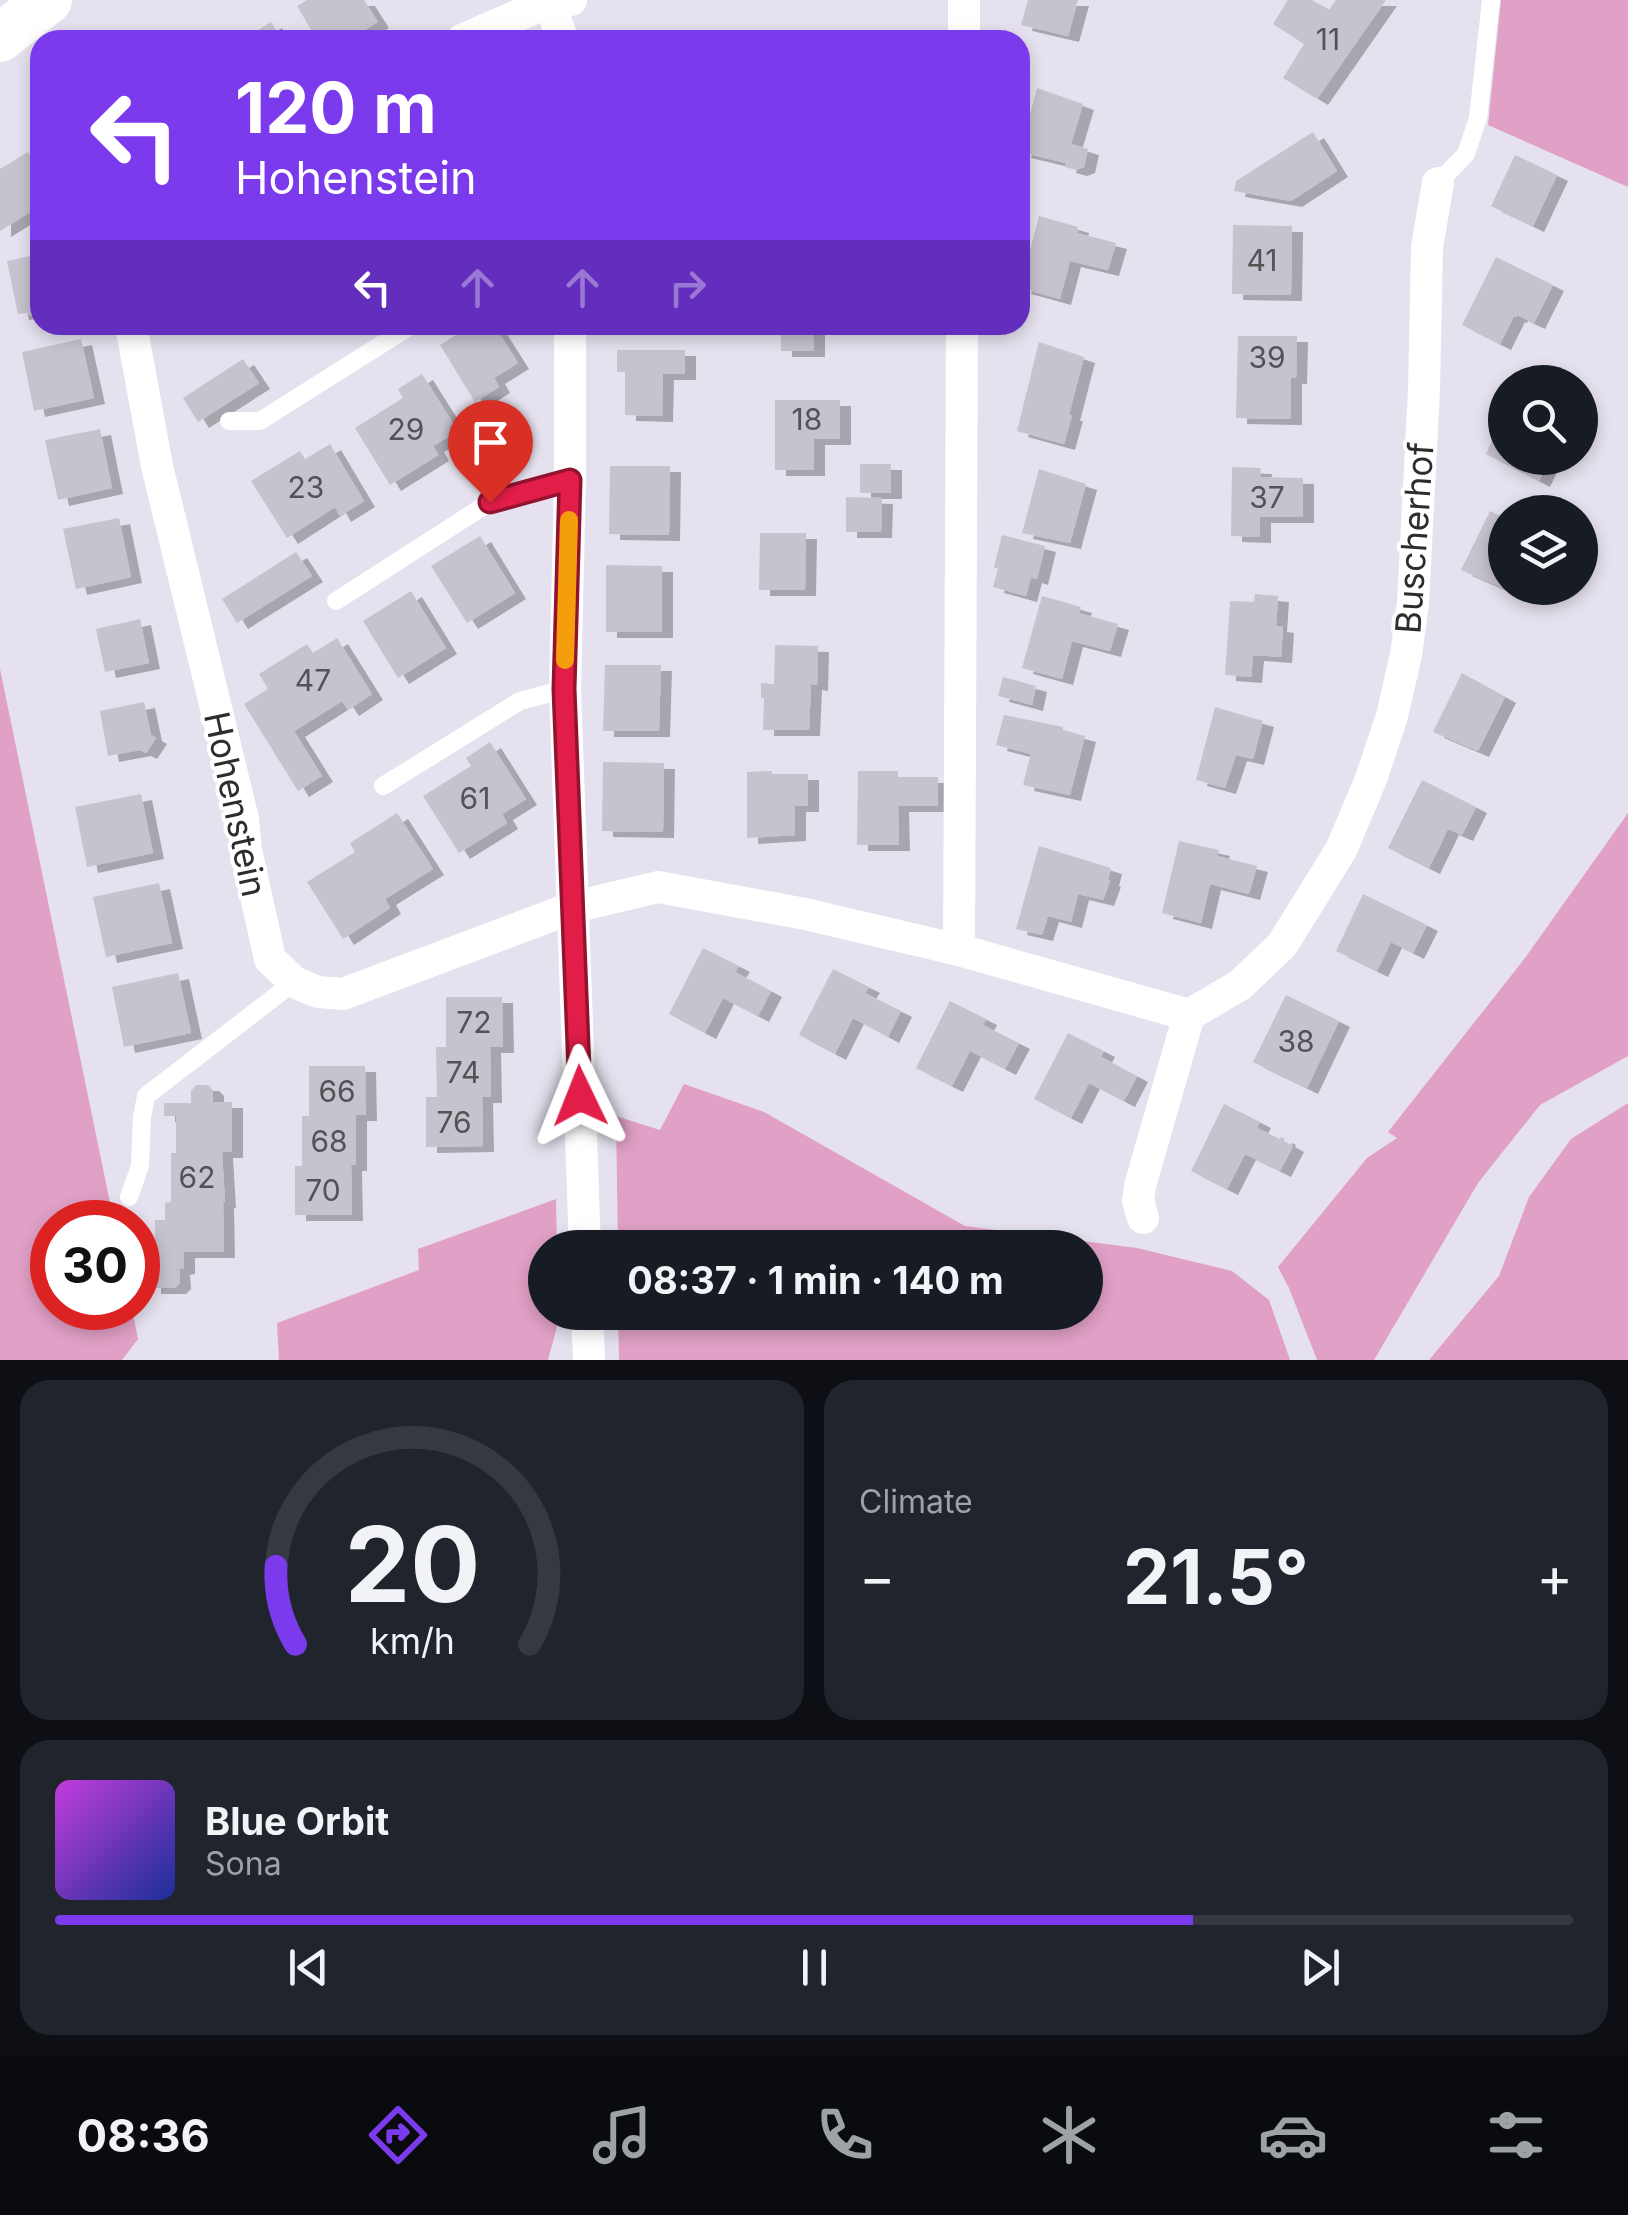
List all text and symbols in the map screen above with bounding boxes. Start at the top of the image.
house number: 11 [1316,21,1340,57]
text: 120 m [235,65,437,150]
icon: left [70,70,200,200]
text: Hohenstein [235,150,477,205]
house number: 41 [1247,242,1278,278]
icon: left [345,260,400,315]
icon: ahead [450,260,505,315]
icon: ahead [555,260,610,315]
icon: right [660,260,715,315]
house number: 39 [1248,339,1286,375]
map controls [1488,365,1598,605]
button: search [1488,365,1598,475]
pin [448,400,533,503]
house number: 18 [792,401,822,437]
house number: 29 [388,411,424,447]
icon: arrive [463,415,518,470]
street label: Buscherhof [1386,441,1442,635]
house number: 23 [288,469,324,505]
house number: 37 [1249,479,1285,515]
button: layers [1488,495,1598,605]
house number: 47 [295,662,331,698]
street label: Hohenstein [196,708,276,900]
house number: 61 [460,780,490,816]
house number: 72 [456,1004,492,1040]
house number: 38 [1277,1023,1315,1059]
position arrow [528,1044,632,1148]
house number: 74 [446,1054,480,1090]
house number: 66 [318,1073,356,1109]
house number: 76 [436,1104,472,1140]
house number: 68 [310,1123,348,1159]
house number: 62 [179,1159,215,1195]
house number: 70 [305,1172,341,1208]
speed limit sign: 30 [30,1200,160,1330]
text: 08:37 · 1 min · 140 m [627,1257,1004,1303]
text: Climate [859,1482,973,1521]
text: 20 [344,1501,480,1627]
text: 21.5° [1123,1531,1309,1622]
text: − [859,1544,895,1610]
text: + [1537,1544,1573,1610]
text: km/h [370,1619,454,1663]
text: Blue Orbit [205,1798,389,1844]
text: Sona [205,1844,282,1883]
icon: previous [281,1940,336,1995]
icon: pause [787,1940,842,1995]
icon: next [1293,1940,1348,1995]
icon: directions [363,2100,433,2170]
icon: music [587,2100,657,2170]
icon: phone [810,2100,880,2170]
icon: climate [1034,2100,1104,2170]
icon: car [1258,2100,1328,2170]
icon: filters [1481,2100,1551,2170]
text: 08:36 [77,2108,210,2163]

